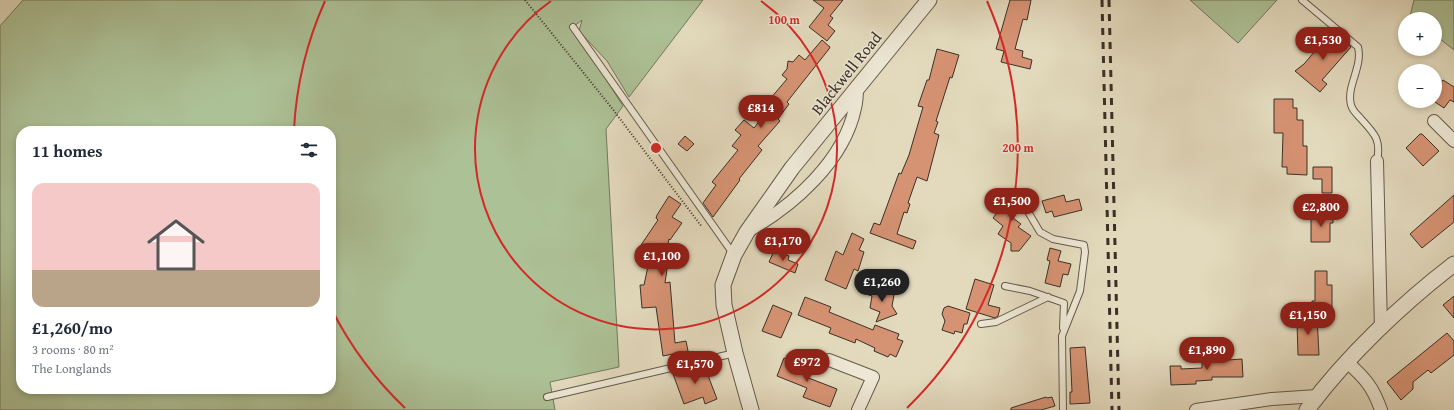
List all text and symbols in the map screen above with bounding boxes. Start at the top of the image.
text: 100 m [768,11,801,28]
map controls [1398,12,1442,108]
button: + [1398,12,1442,56]
street label: Blackwell Road [805,26,887,120]
pin: £1,530 [1290,27,1356,61]
text: £1,530 [1304,30,1342,49]
button: − [1398,64,1442,108]
pin: £814 [737,95,785,129]
text: £814 [748,98,774,117]
text: 11 homes [32,138,103,163]
icon: filters [298,139,320,161]
text: 200 m [1002,139,1035,156]
centre of rings [649,141,663,155]
pin: £1,500 [979,188,1045,222]
text: £1,500 [993,191,1031,210]
pin: £2,800 [1288,194,1354,228]
text: £2,800 [1302,197,1340,216]
icon: home [140,209,212,281]
pin: £1,170 [750,228,816,262]
text: £1,170 [764,231,802,250]
pin: £1,100 [629,243,695,277]
text: £1,100 [643,246,681,265]
pin: £1,260 [849,269,915,303]
text: £1,260 [863,272,901,291]
pin: £1,150 [1275,302,1341,336]
text: £1,150 [1289,305,1327,324]
text: £1,260/mo [32,315,113,340]
pin: £1,890 [1174,337,1240,371]
text: 3 rooms · 80 m² [32,340,114,359]
text: £1,890 [1188,340,1226,359]
pin: £972 [783,349,831,383]
pin: £1,570 [662,351,728,385]
text: £972 [794,352,820,371]
text: £1,570 [676,354,714,373]
text: The Longlands [32,359,111,378]

